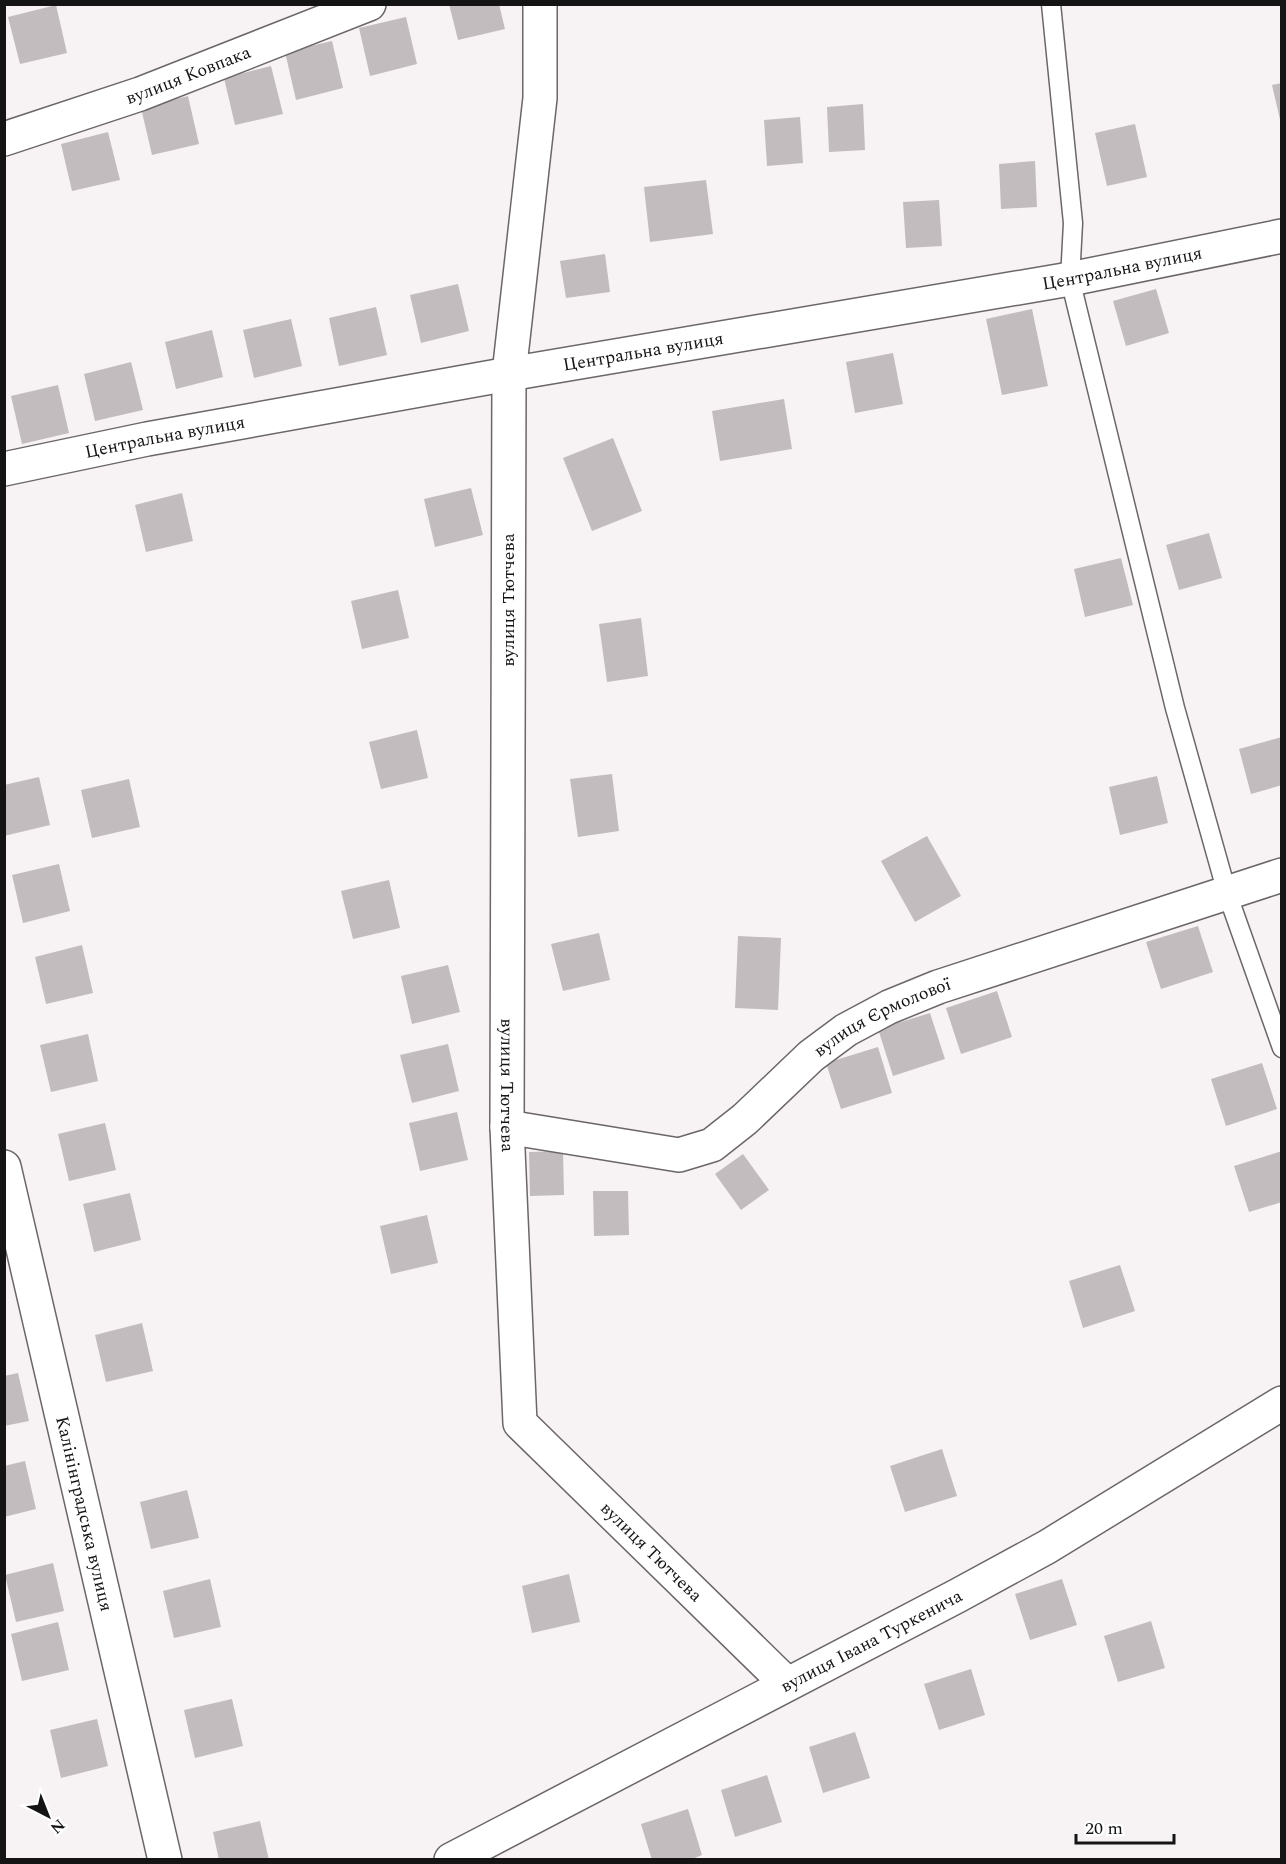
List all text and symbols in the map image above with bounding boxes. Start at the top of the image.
street label: вулиця Ковпака [122,39,255,112]
street label: Центральна вулиця [1040,240,1205,298]
street label: Центральна вулиця [561,325,726,379]
street label: Центральна вулиця [82,409,247,466]
street label: вулиця Тютчева [495,533,522,667]
street label: вулиця Єрмолової [808,971,955,1064]
street label: вулиця Тютчева [493,1018,521,1153]
street label: Калінінградська вулиця [48,1413,120,1614]
street label: вулиця Тютчева [594,1496,709,1609]
street label: вулиця Івана Туркенича [776,1582,967,1700]
north arrow [18,1786,78,1846]
scale bar [1076,1807,1174,1845]
text: N [44,1813,70,1840]
text: 20 m [1085,1815,1123,1842]

